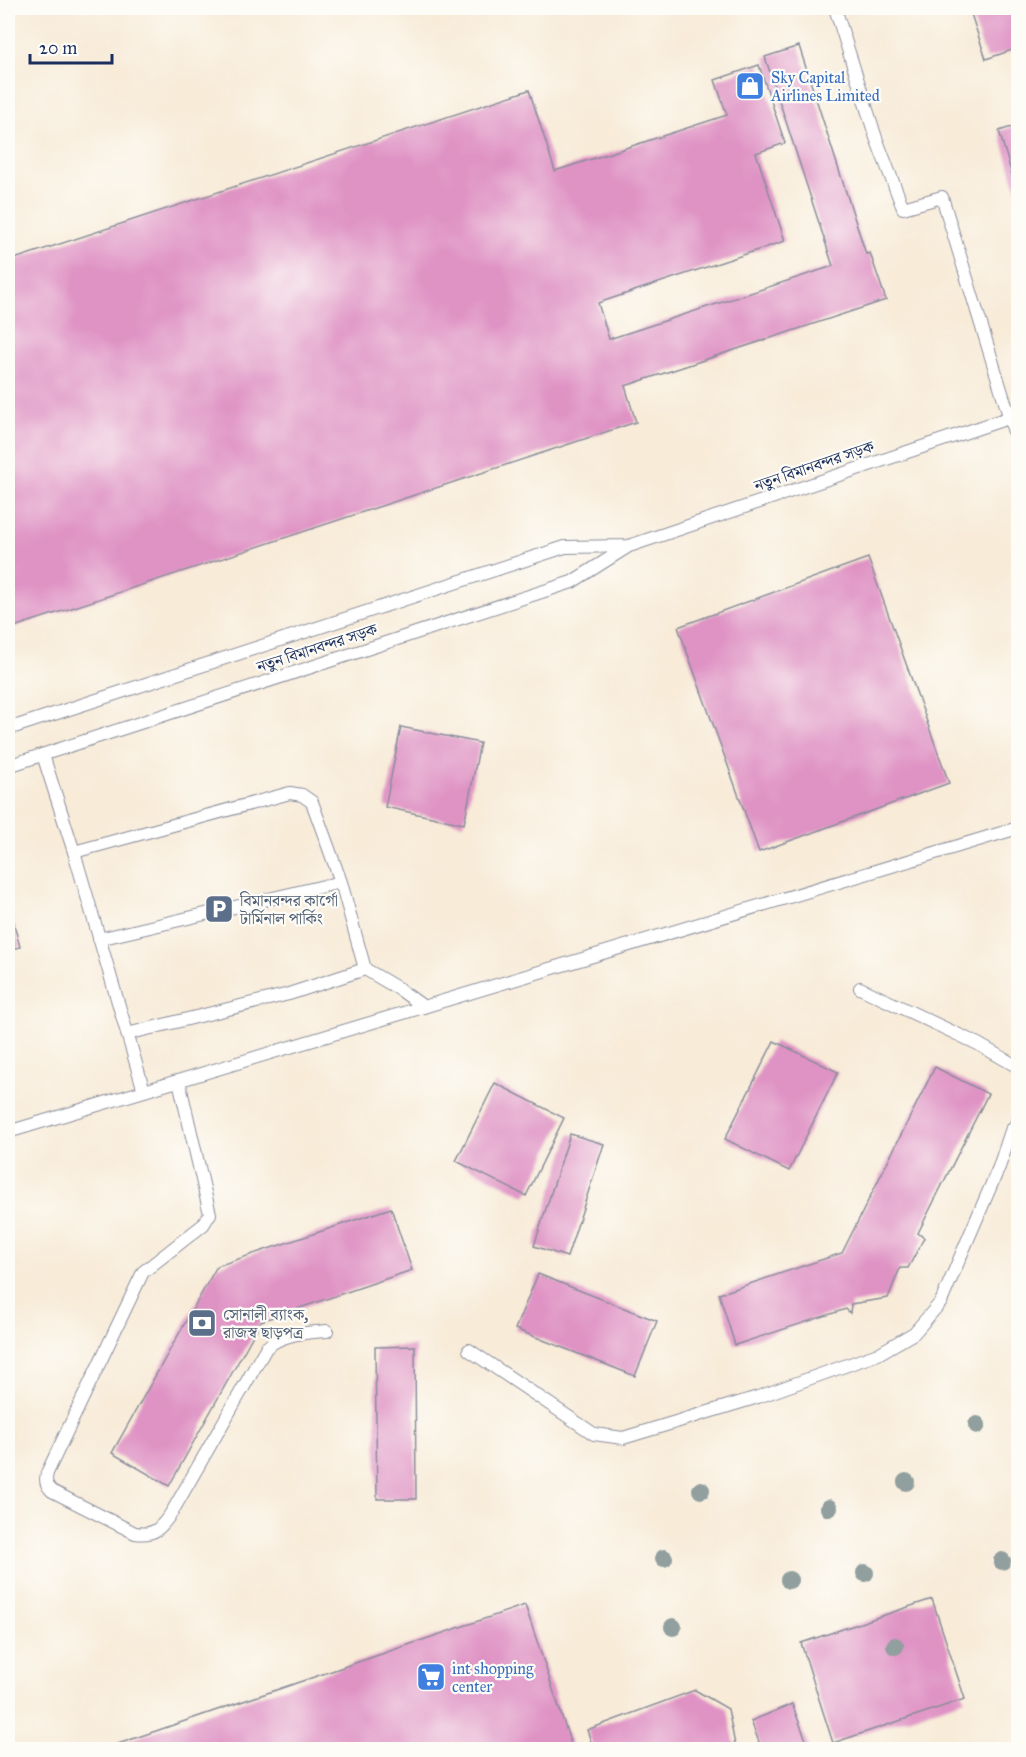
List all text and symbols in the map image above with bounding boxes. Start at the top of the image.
scale bar [30,27,112,65]
text: 20 m [39,37,77,59]
place label: Sky Capital Airlines Limited [770,68,880,105]
shop icon: Sky Capital Airlines Limited [734,70,766,102]
street label: নতুন বিমানবন্দর সড়ক [751,436,877,496]
street label: নতুন বিমানবন্দর সড়ক [254,619,380,677]
place label: বিমানবন্দর কার্গো টার্মিনাল পার্কিং [239,891,338,928]
parking icon: বিমানবন্দর কার্গো টার্মিনাল পার্কিং [203,893,235,925]
place label: সোনালী ব্যাংক, রাজস্ব ছাড়পত্র [222,1305,308,1342]
bank icon: সোনালী ব্যাংক, রাজস্ব ছাড়পত্র [186,1307,218,1339]
place label: int shopping center [452,1659,534,1696]
supermarket icon: int shopping center [415,1661,447,1693]

